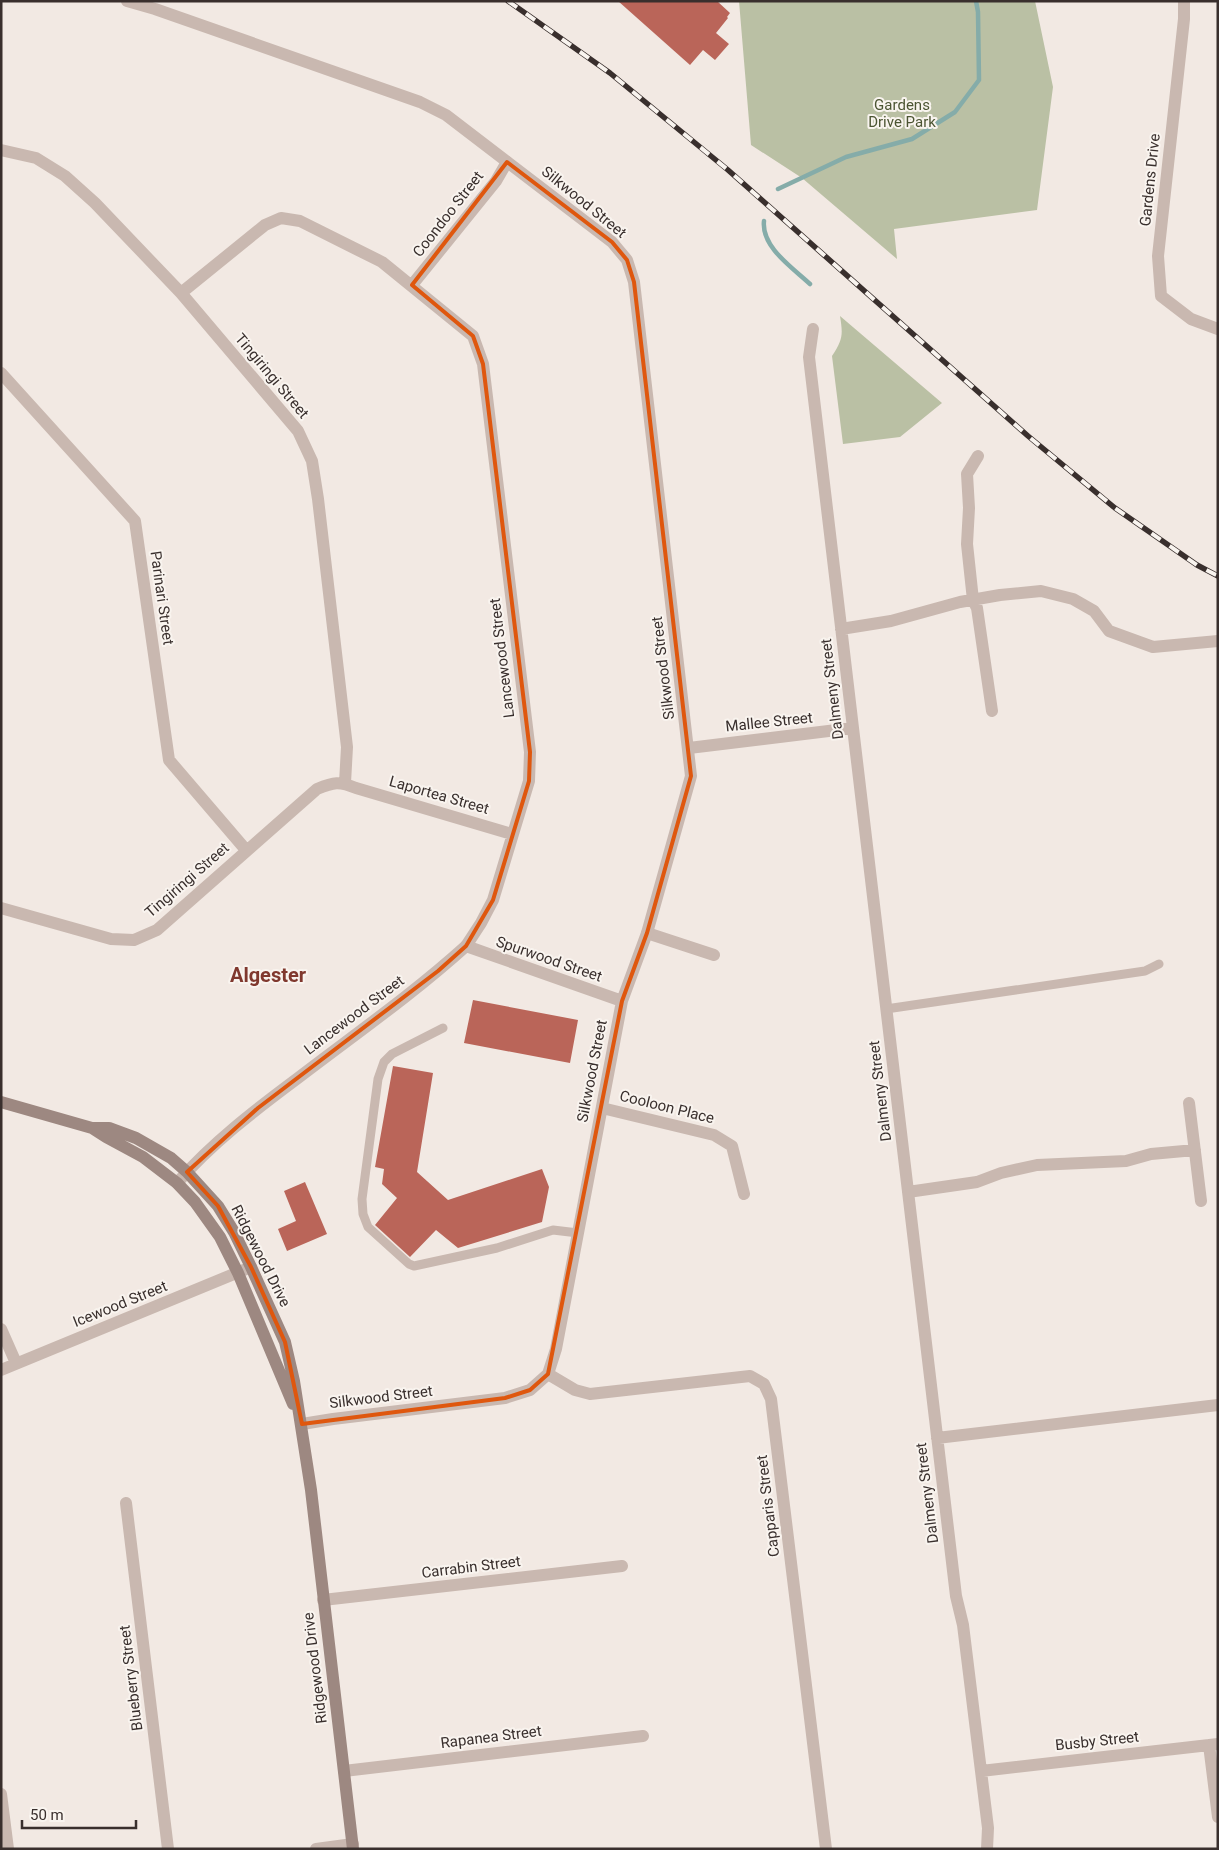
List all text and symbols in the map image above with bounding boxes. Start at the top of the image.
park label: Gardens Drive Park [868,96,936,131]
street label: Gardens Drive [1136,133,1164,227]
street label: Silkwood Street [538,162,630,242]
street label: Coondoo Street [409,167,487,261]
street label: Tingiringi Street [231,330,313,422]
street label: Parinari Street [146,550,178,646]
street label: Lancewood Street [486,597,518,719]
street label: Silkwood Street [648,615,678,721]
street label: Dalmeny Street [817,637,847,740]
street label: Mallee Street [724,708,814,736]
street label: Laportea Street [387,772,491,818]
street label: Tingiringi Street [141,839,233,921]
street label: Spurwood Street [494,932,604,986]
district label: Algester [230,963,307,987]
street label: Lancewood Street [300,972,408,1058]
street label: Silkwood Street [573,1018,611,1124]
street label: Dalmeny Street [865,1039,895,1142]
street label: Cooloon Place [618,1087,716,1127]
street label: Ridgewood Drive [228,1202,294,1310]
street label: Icewood Street [70,1277,170,1331]
street label: Silkwood Street [328,1382,434,1412]
street label: Dalmeny Street [912,1441,942,1544]
street label: Capparis Street [753,1454,783,1558]
street label: Carrabin Street [420,1552,522,1582]
street label: Ridgewood Drive [299,1611,331,1725]
street label: Blueberry Street [116,1624,146,1732]
street label: Rapanea Street [439,1722,543,1752]
street label: Busby Street [1054,1728,1140,1754]
scale bar [22,1798,136,1830]
text: 50 m [30,1806,64,1824]

